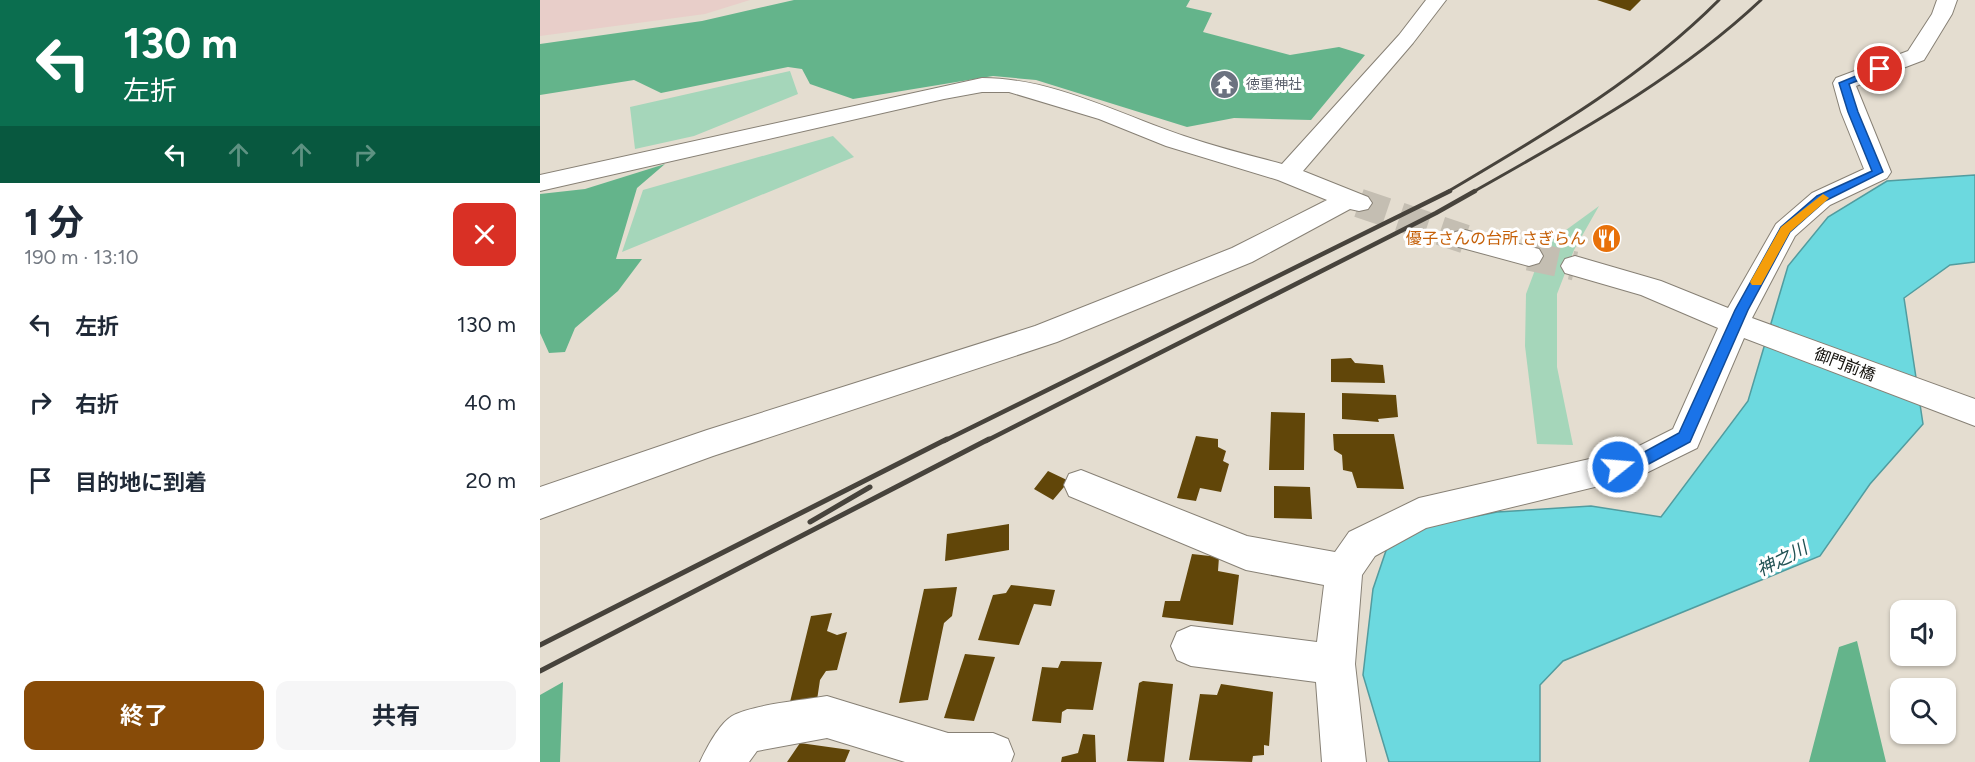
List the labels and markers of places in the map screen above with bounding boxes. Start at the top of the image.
pin [1854,43,1905,94]
temple icon: 徳重神社 [1209,68,1241,100]
place label: 徳重神社 [1246,76,1302,93]
restaurant icon: 優子さんの台所 さぎらん [1591,222,1623,254]
place label: 優子さんの台所 さぎらん [1406,229,1586,248]

